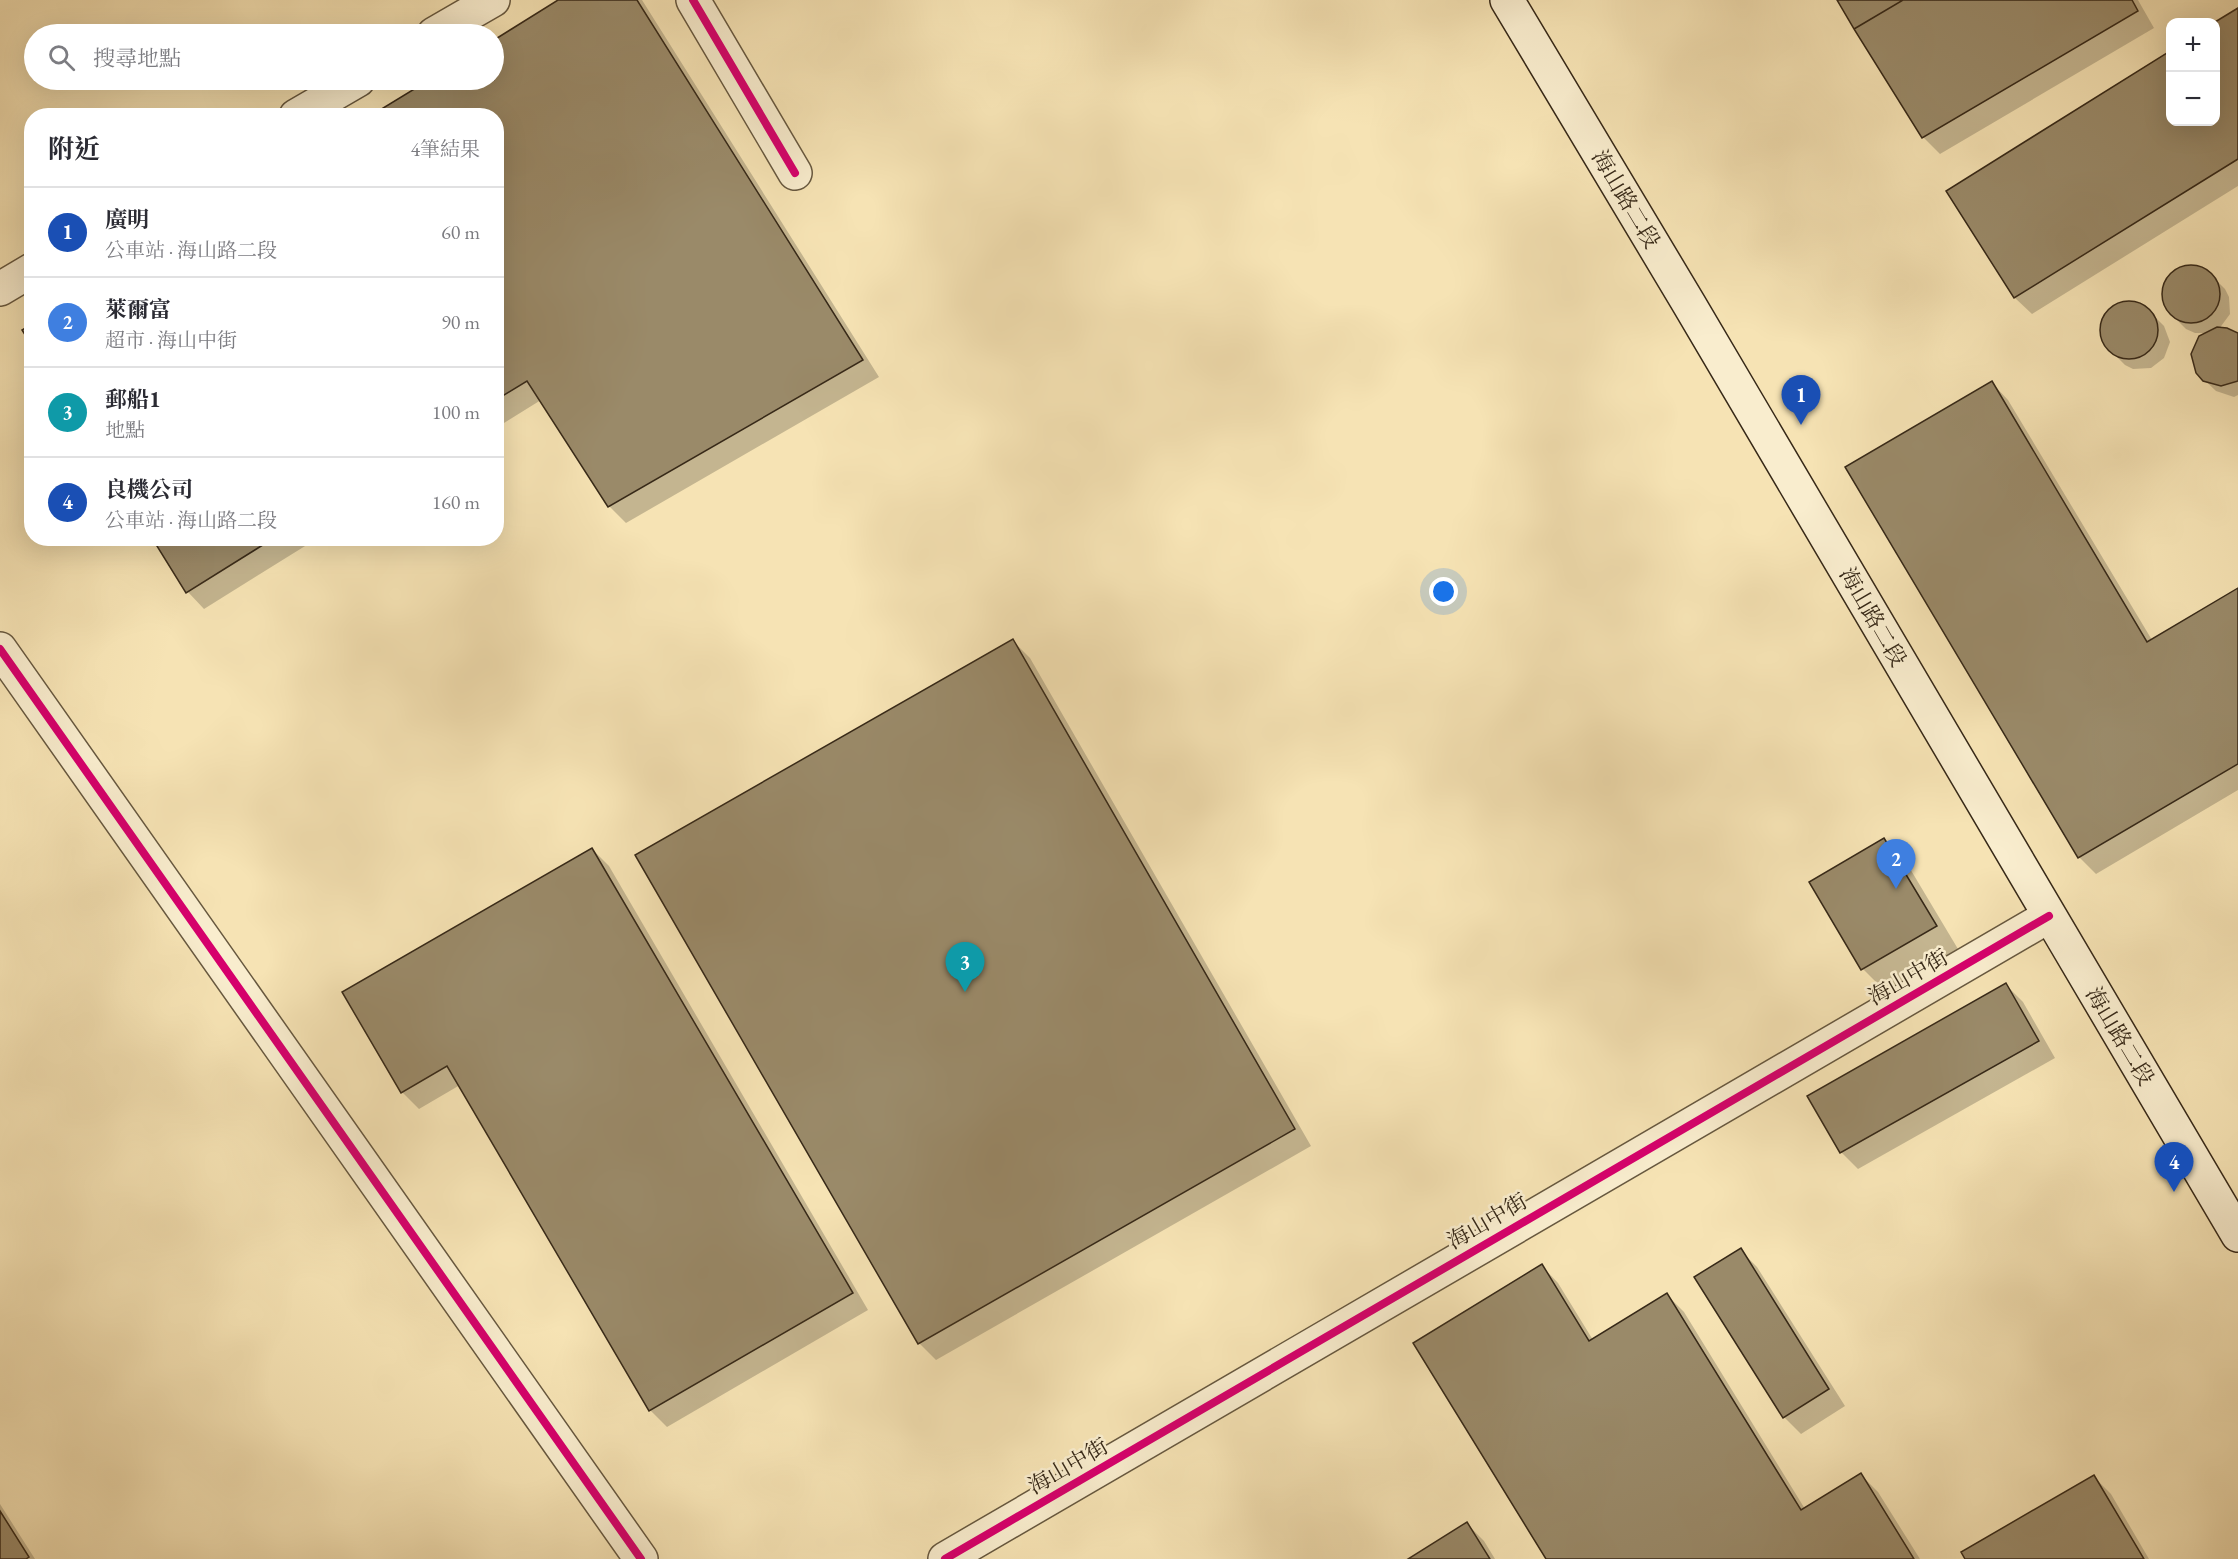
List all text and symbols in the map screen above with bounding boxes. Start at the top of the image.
map controls [2166,18,2220,126]
button: + [2166,18,2220,72]
search box [24,24,504,90]
icon: search [45,41,78,74]
text: 搜尋地點 [93,44,181,73]
button: − [2166,72,2220,126]
text: 附近 [48,132,100,166]
text: 4筆結果 [410,136,480,162]
street label: 海山路二段 [1585,144,1667,254]
text: 廣明 [105,205,149,234]
text: 1 [62,219,73,245]
text: 60 m [441,219,480,245]
text: 公車站 · 海山路二段 [105,237,277,263]
text: 萊爾富 [105,295,171,324]
text: 2 [62,309,73,335]
text: 90 m [441,309,480,335]
text: 超市 · 海山中街 [105,327,237,353]
pin: 1 [1782,376,1820,425]
text: 郵船1 [105,385,161,414]
text: 3 [62,399,73,425]
text: 100 m [432,399,480,425]
text: 地點 [105,417,145,443]
text: 良機公司 [105,475,193,504]
text: 4 [62,489,73,515]
text: 160 m [432,489,480,515]
text: 公車站 · 海山路二段 [105,507,277,533]
street label: 海山路二段 [1833,562,1913,672]
your location [1429,577,1458,606]
pin: 2 [1876,840,1916,889]
pin: 3 [946,942,984,992]
street label: 海山中街 [1863,942,1953,1012]
street label: 海山路二段 [2079,981,2161,1091]
pin: 4 [2154,1142,2194,1192]
street label: 海山中街 [1442,1186,1532,1256]
street label: 海山中街 [1023,1431,1113,1501]

